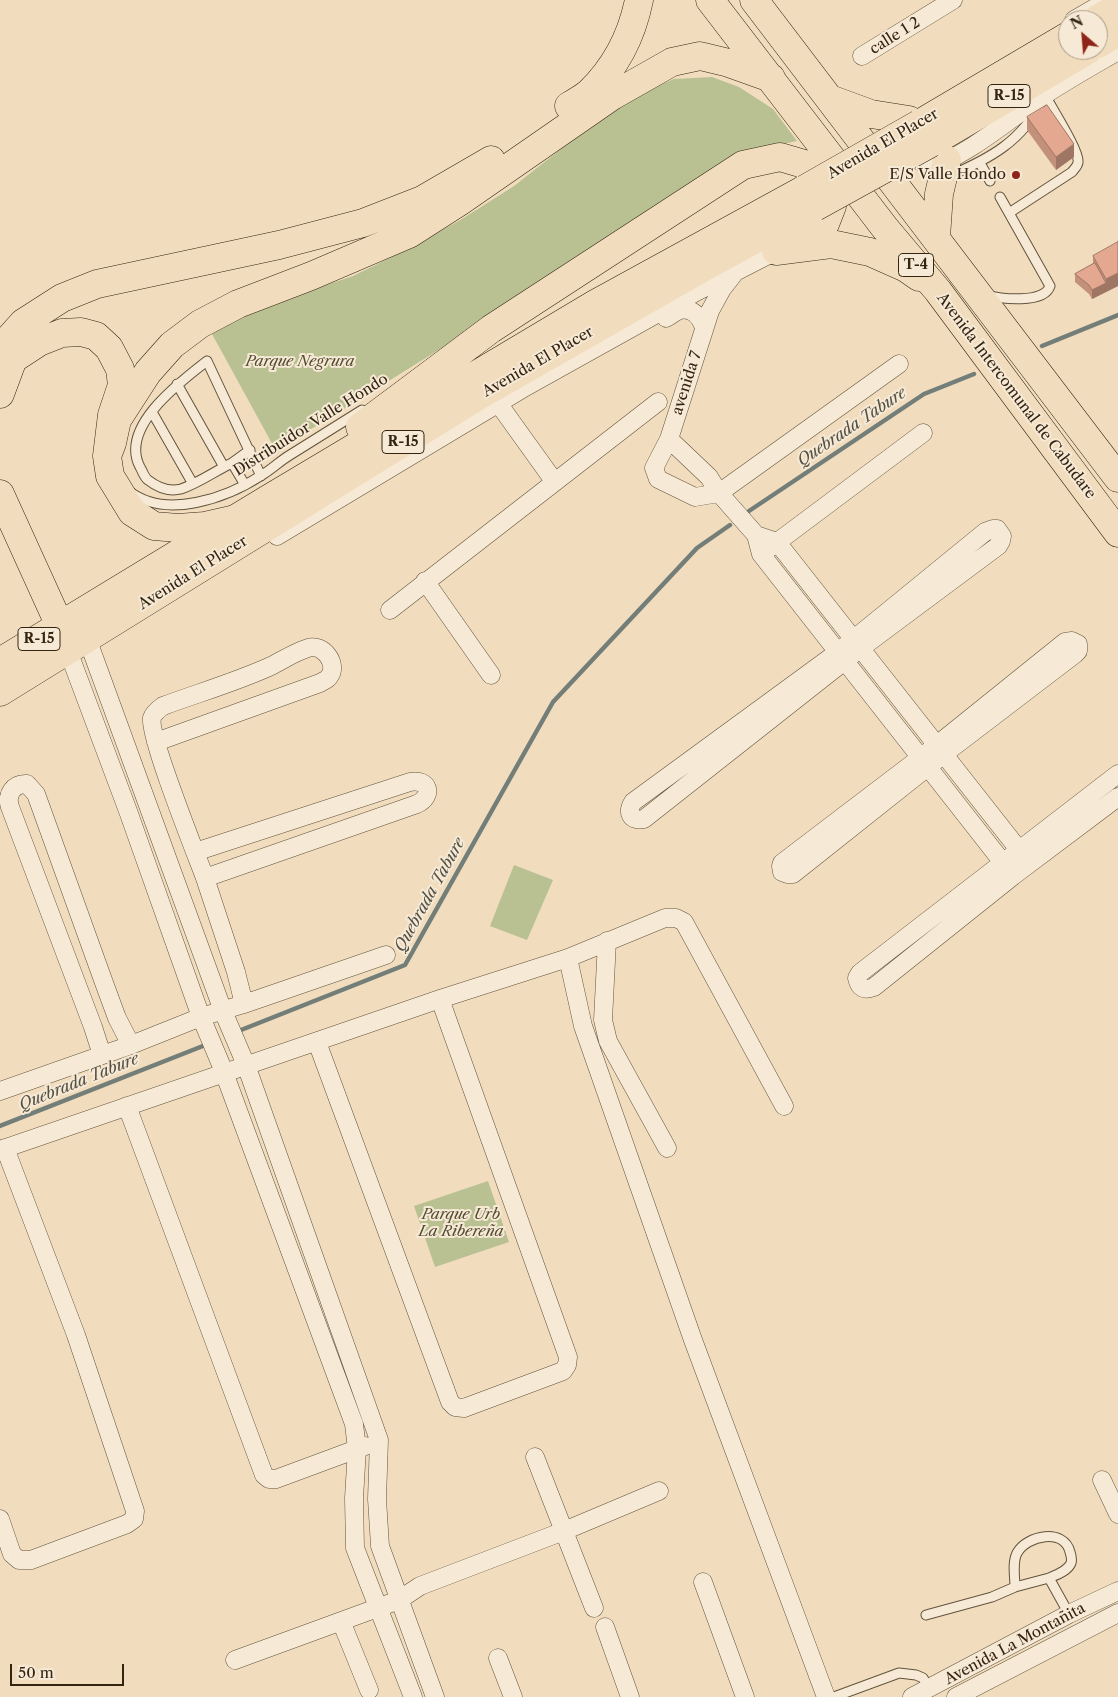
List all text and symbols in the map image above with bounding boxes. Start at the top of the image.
north arrow [1058,10,1108,60]
text: N [1067,12,1086,33]
street label: calle 1 2 [866,14,924,58]
road number: R-15 [988,84,1030,108]
street label: Avenida El Placer [824,105,942,183]
place label: E/S Valle Hondo [889,166,1006,184]
marker: E/S Valle Hondo [1010,169,1022,181]
road number: T-4 [898,254,934,276]
street label: Avenida Intercomunal de Cabudare [933,290,1099,502]
street label: Avenida El Placer [479,323,597,401]
street label: avenida 7 [668,349,706,417]
park label: Parque Negrura [245,353,355,371]
street label: Distribuidor Valle Hondo [230,370,392,480]
water label: Quebrada Tabure [794,383,910,471]
road number: R-15 [382,431,424,454]
street label: Avenida El Placer [135,532,251,614]
road number: R-15 [18,628,60,650]
water label: Quebrada Tabure [391,835,469,955]
water label: Quebrada Tabure [16,1049,142,1115]
park label: Parque Urb La Ribereña [419,1206,503,1241]
street label: Avenida La Montañita [942,1599,1088,1689]
scale bar [12,1654,126,1686]
text: 50 m [18,1663,54,1682]

